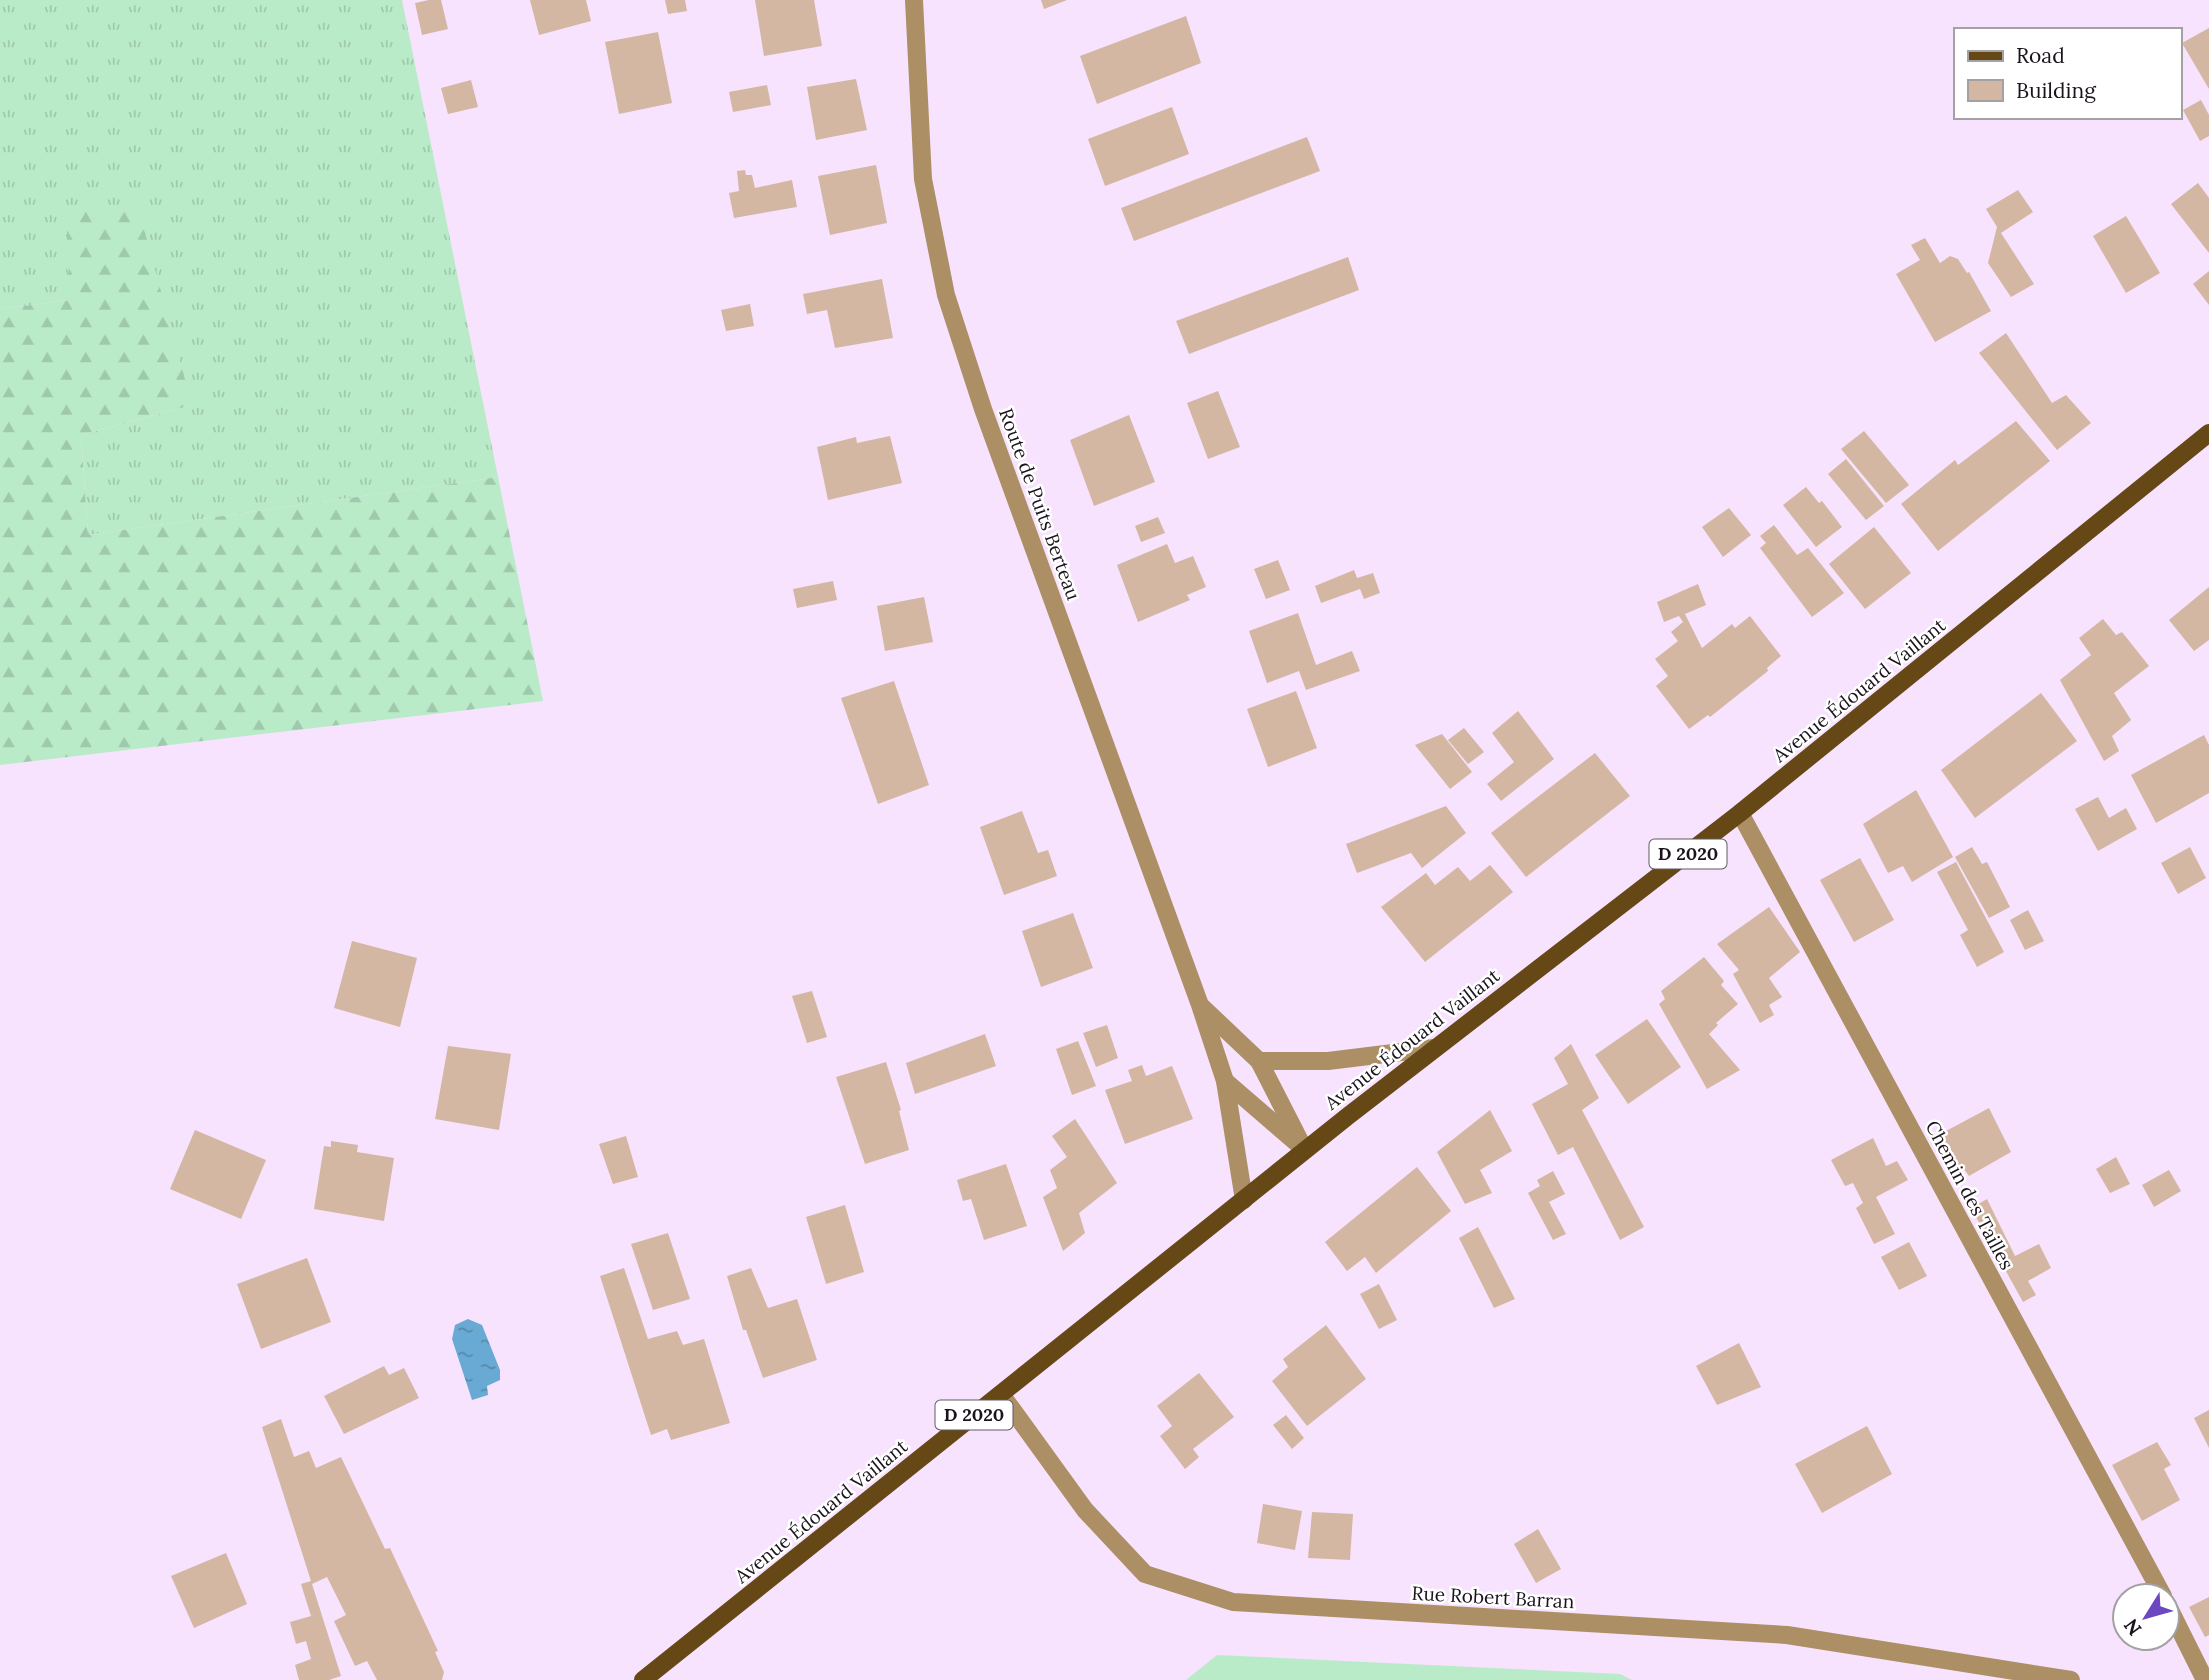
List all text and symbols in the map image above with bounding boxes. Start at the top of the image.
legend [1954,28,2181,119]
text: Road [2016,42,2065,69]
text: Building [2016,77,2096,104]
street label: Route de Puits Berteau [994,405,1086,603]
street label: Avenue Édouard Vaillant [1767,613,1951,768]
road number: D 2020 [1650,840,1726,868]
street label: Avenue Édouard Vaillant [1319,963,1505,1115]
street label: Chemin des Tailles [1921,1116,2020,1274]
road number: D 2020 [936,1400,1012,1430]
street label: Avenue Édouard Vaillant [729,1434,913,1589]
street label: Rue Robert Barran [1411,1581,1575,1613]
north arrow [2111,1582,2181,1652]
text: N [2118,1614,2146,1640]

